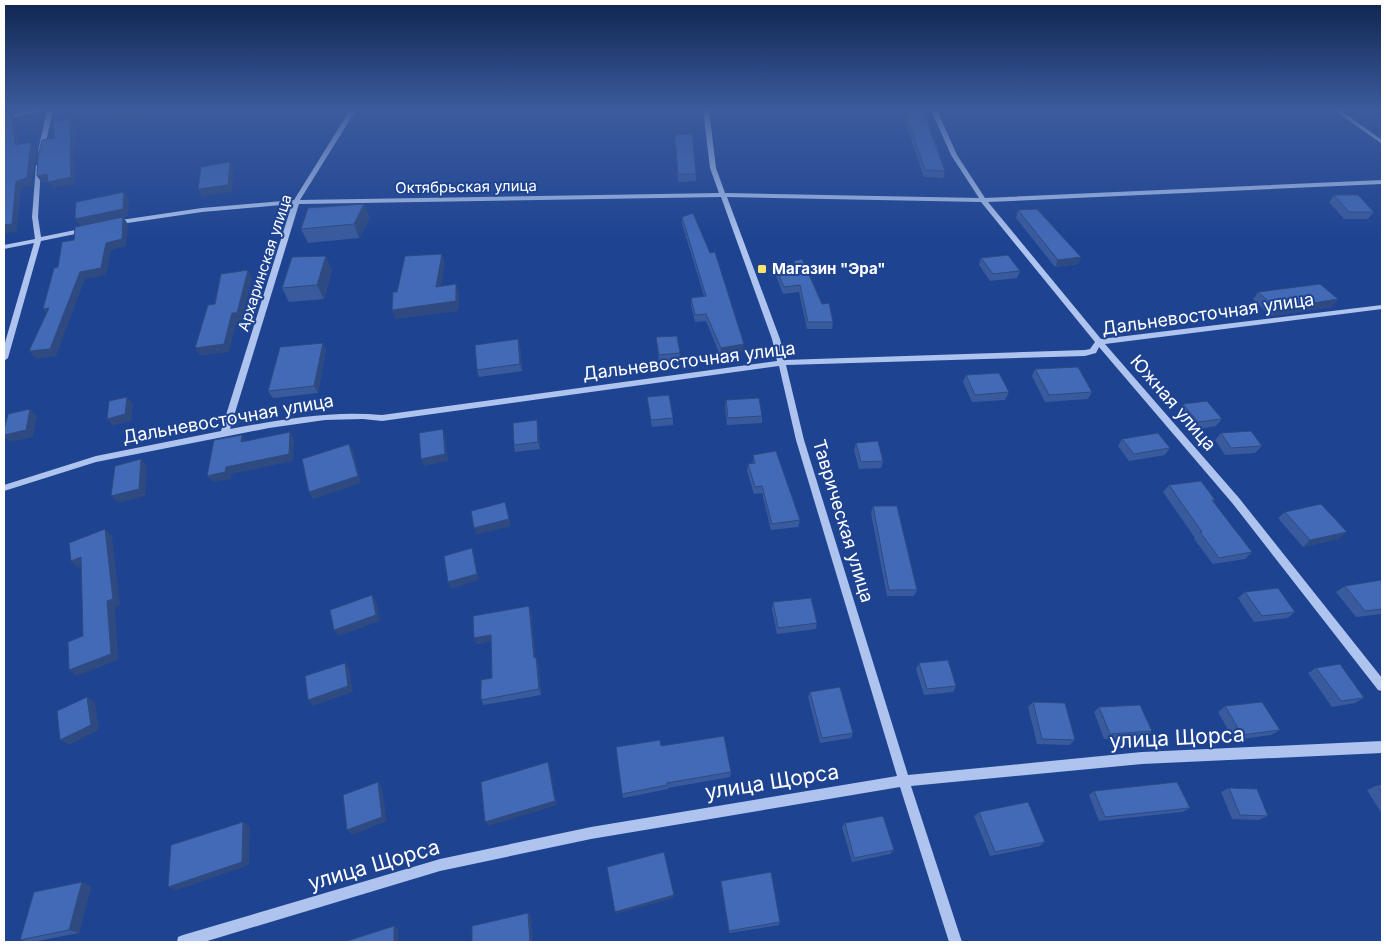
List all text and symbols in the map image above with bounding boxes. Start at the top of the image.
street label: Октябрьская улица [395,176,537,197]
street label: Архаринская улица [233,192,296,334]
place label: Магазин "Эра" [772,259,886,278]
marker: Магазин "Эра" [756,263,768,275]
street label: Дальневосточная улица [1100,288,1315,339]
street label: Дальневосточная улица [581,337,796,384]
street label: Южная улица [1126,351,1221,455]
street label: Дальневосточная улица [121,390,335,447]
street label: Таврическая улица [809,437,878,605]
street label: улица Щорса [1109,721,1245,754]
street label: улица Щорса [703,759,841,804]
street label: улица Щорса [305,834,442,895]

